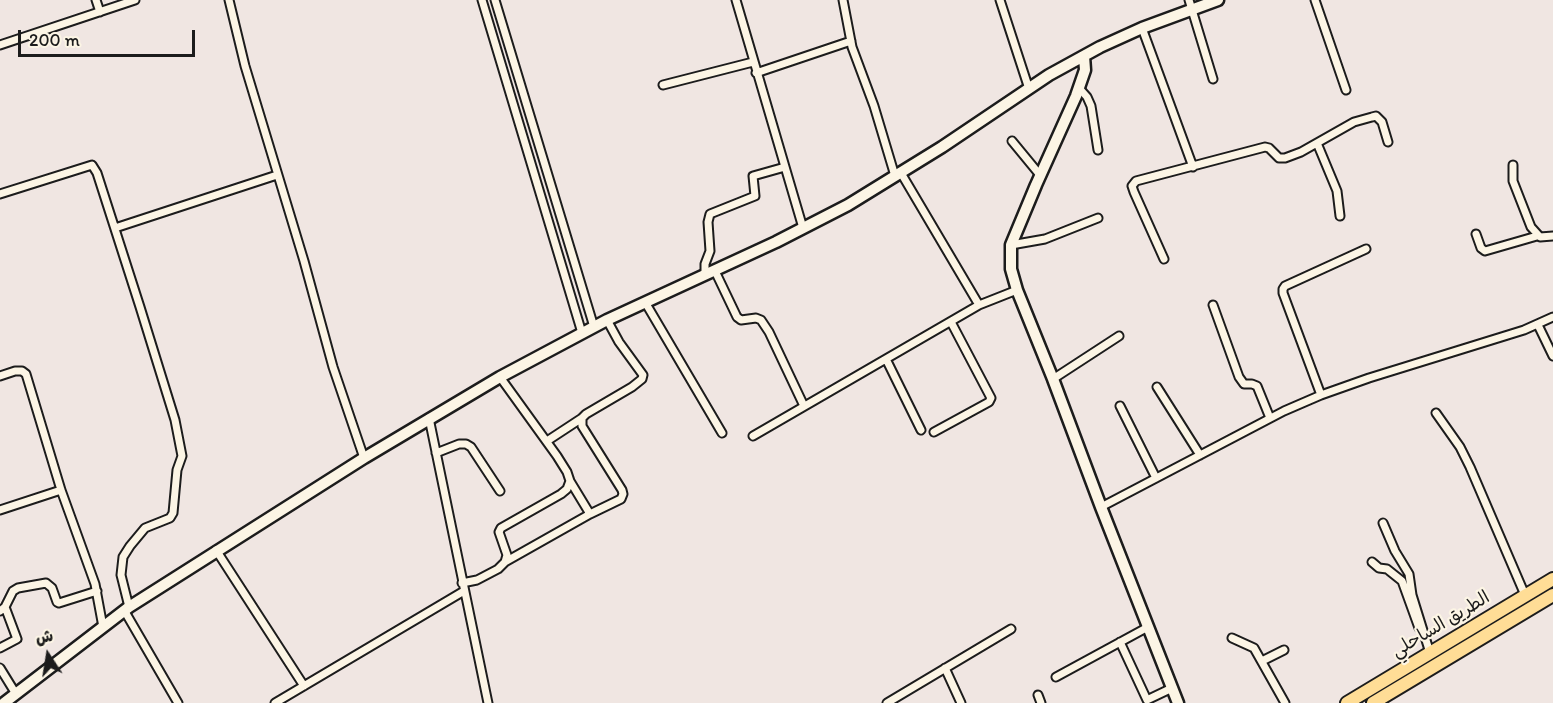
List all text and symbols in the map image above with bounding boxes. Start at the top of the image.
scale bar [21,18,198,56]
text: 200 m [29,29,80,51]
street label: الطريق الساحلي [1388,587,1494,663]
north arrow [18,625,78,685]
text: ش [34,626,55,648]

